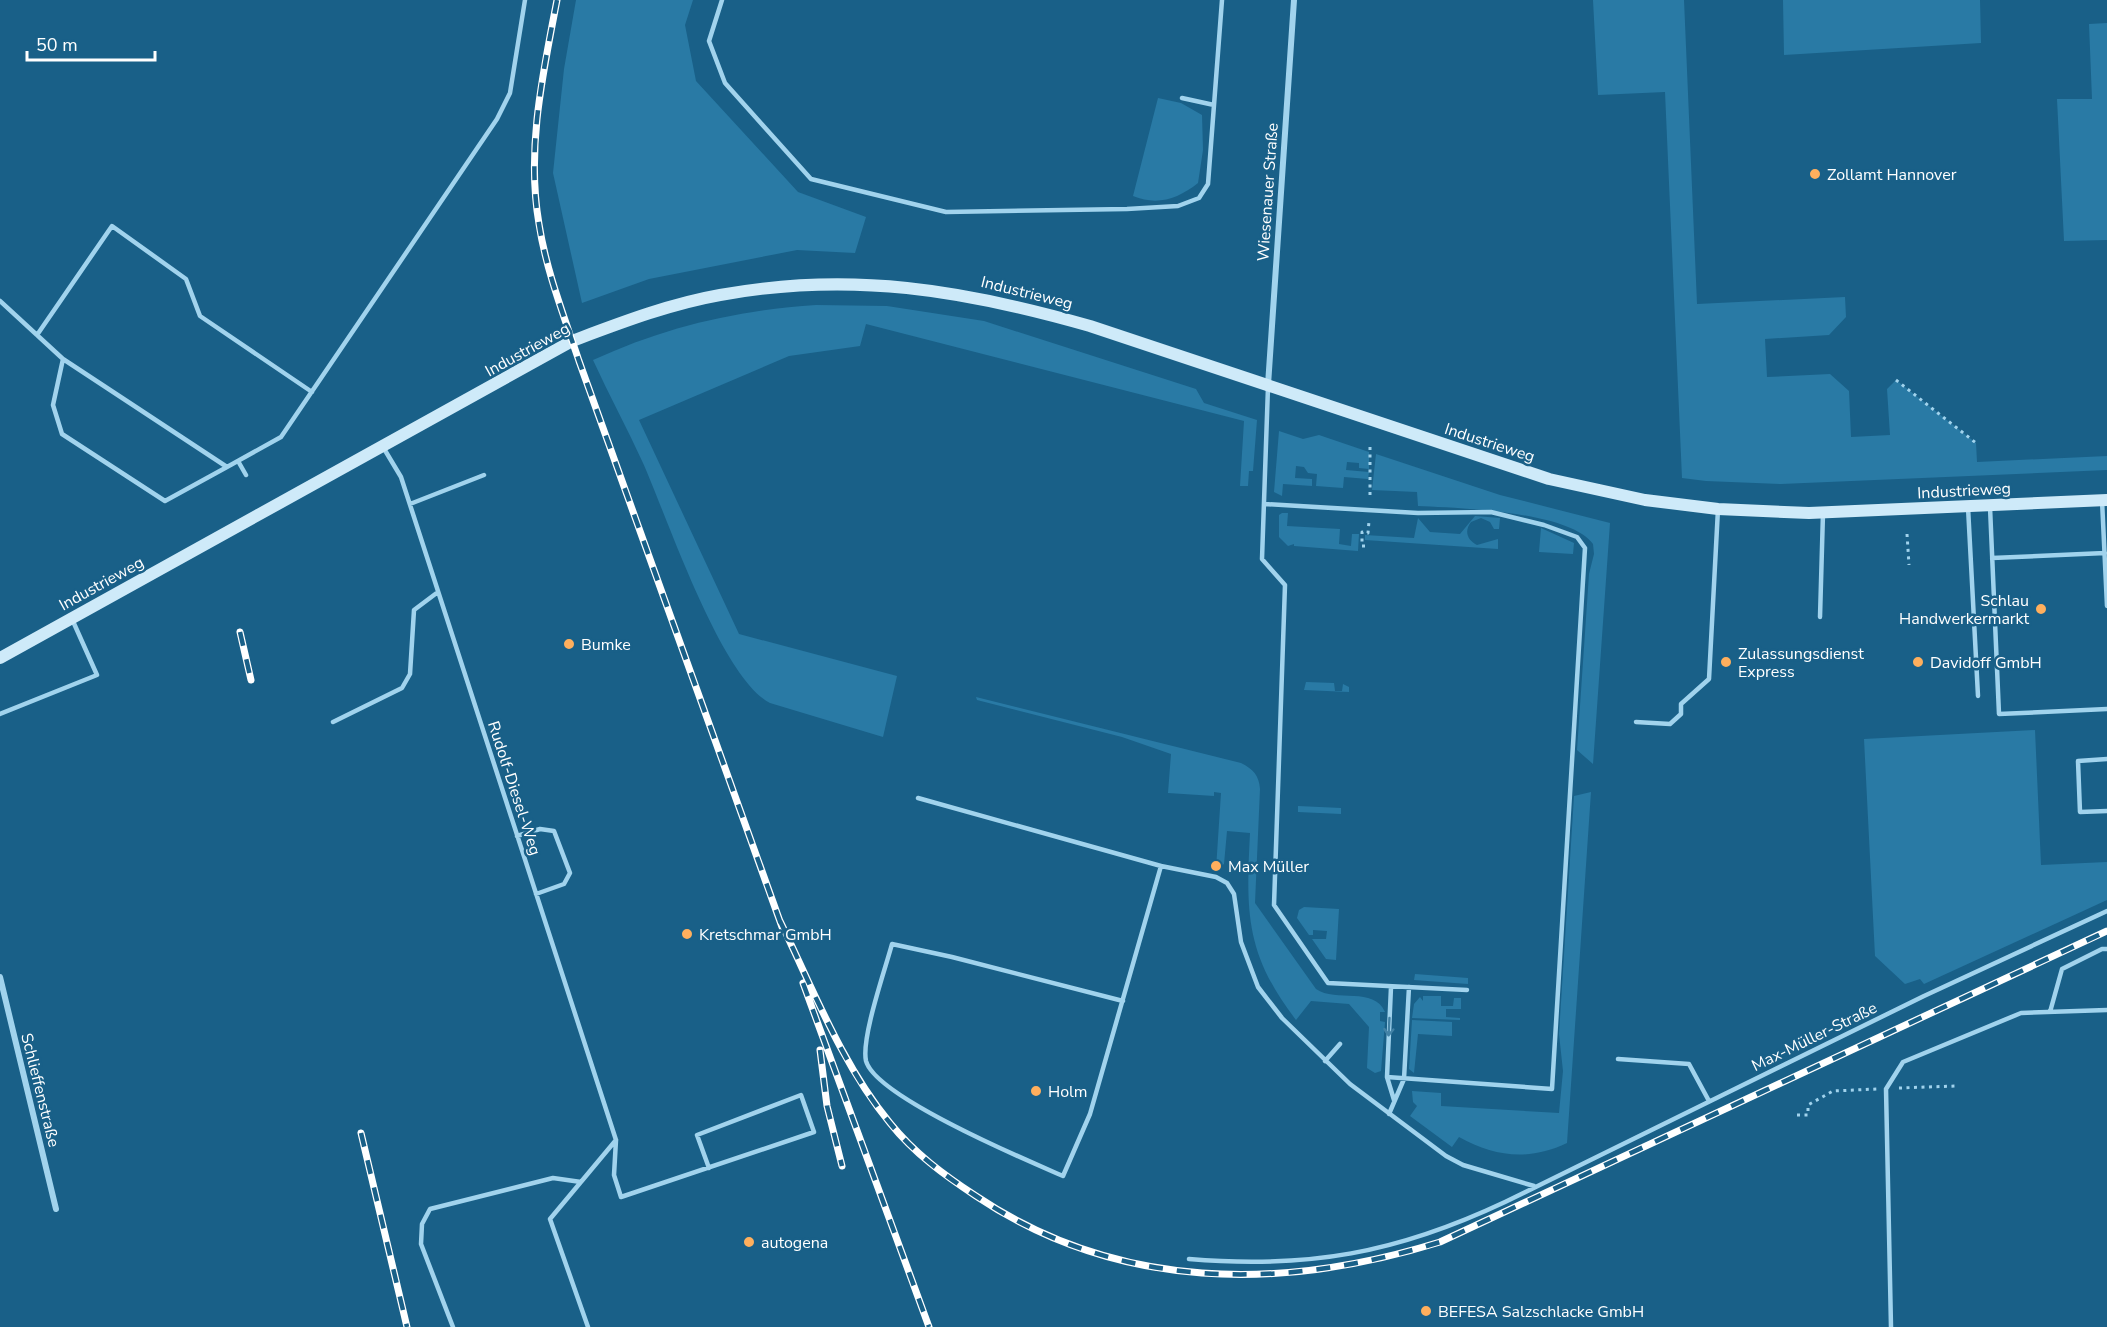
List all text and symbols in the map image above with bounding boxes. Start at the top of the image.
scale bar [27,24,154,62]
text: 50 m [36,33,78,57]
street label: Wiesenauer Straße [1252,122,1284,262]
place label: Zollamt Hannover [1827,164,1957,186]
marker: Zollamt Hannover [1808,167,1822,181]
street label: Industrieweg [979,271,1075,315]
street label: Industrieweg [481,318,574,382]
street label: Industrieweg [1442,418,1538,468]
street label: Industrieweg [1917,478,2011,504]
street label: Industrieweg [55,552,148,616]
place label: Schlau Handwerkermarkt [1899,590,2029,630]
marker: Schlau Handwerkermarkt [2034,602,2048,616]
place label: Bumke [581,634,631,656]
marker: Bumke [562,637,576,651]
place label: Zulassungsdienst Express [1738,643,1864,683]
place label: Davidoff GmbH [1930,652,2042,674]
marker: Zulassungsdienst Express [1719,655,1733,669]
marker: Davidoff GmbH [1911,655,1925,669]
street label: Rudolf-Diesel-Weg [482,718,546,858]
place label: Max Müller [1228,856,1309,878]
marker: Max Müller [1209,859,1223,873]
place label: Kretschmar GmbH [699,924,832,946]
marker: Kretschmar GmbH [680,927,694,941]
street label: Max-Müller-Straße [1748,997,1881,1077]
one-way arrow [1384,1017,1395,1037]
street label: Schlieffenstraße [15,1031,65,1150]
place label: Holm [1048,1081,1088,1103]
marker: Holm [1029,1084,1043,1098]
place label: autogena [761,1232,828,1254]
marker: autogena [742,1235,756,1249]
place label: BEFESA Salzschlacke GmbH [1438,1301,1644,1323]
marker: BEFESA Salzschlacke GmbH [1419,1304,1433,1318]

